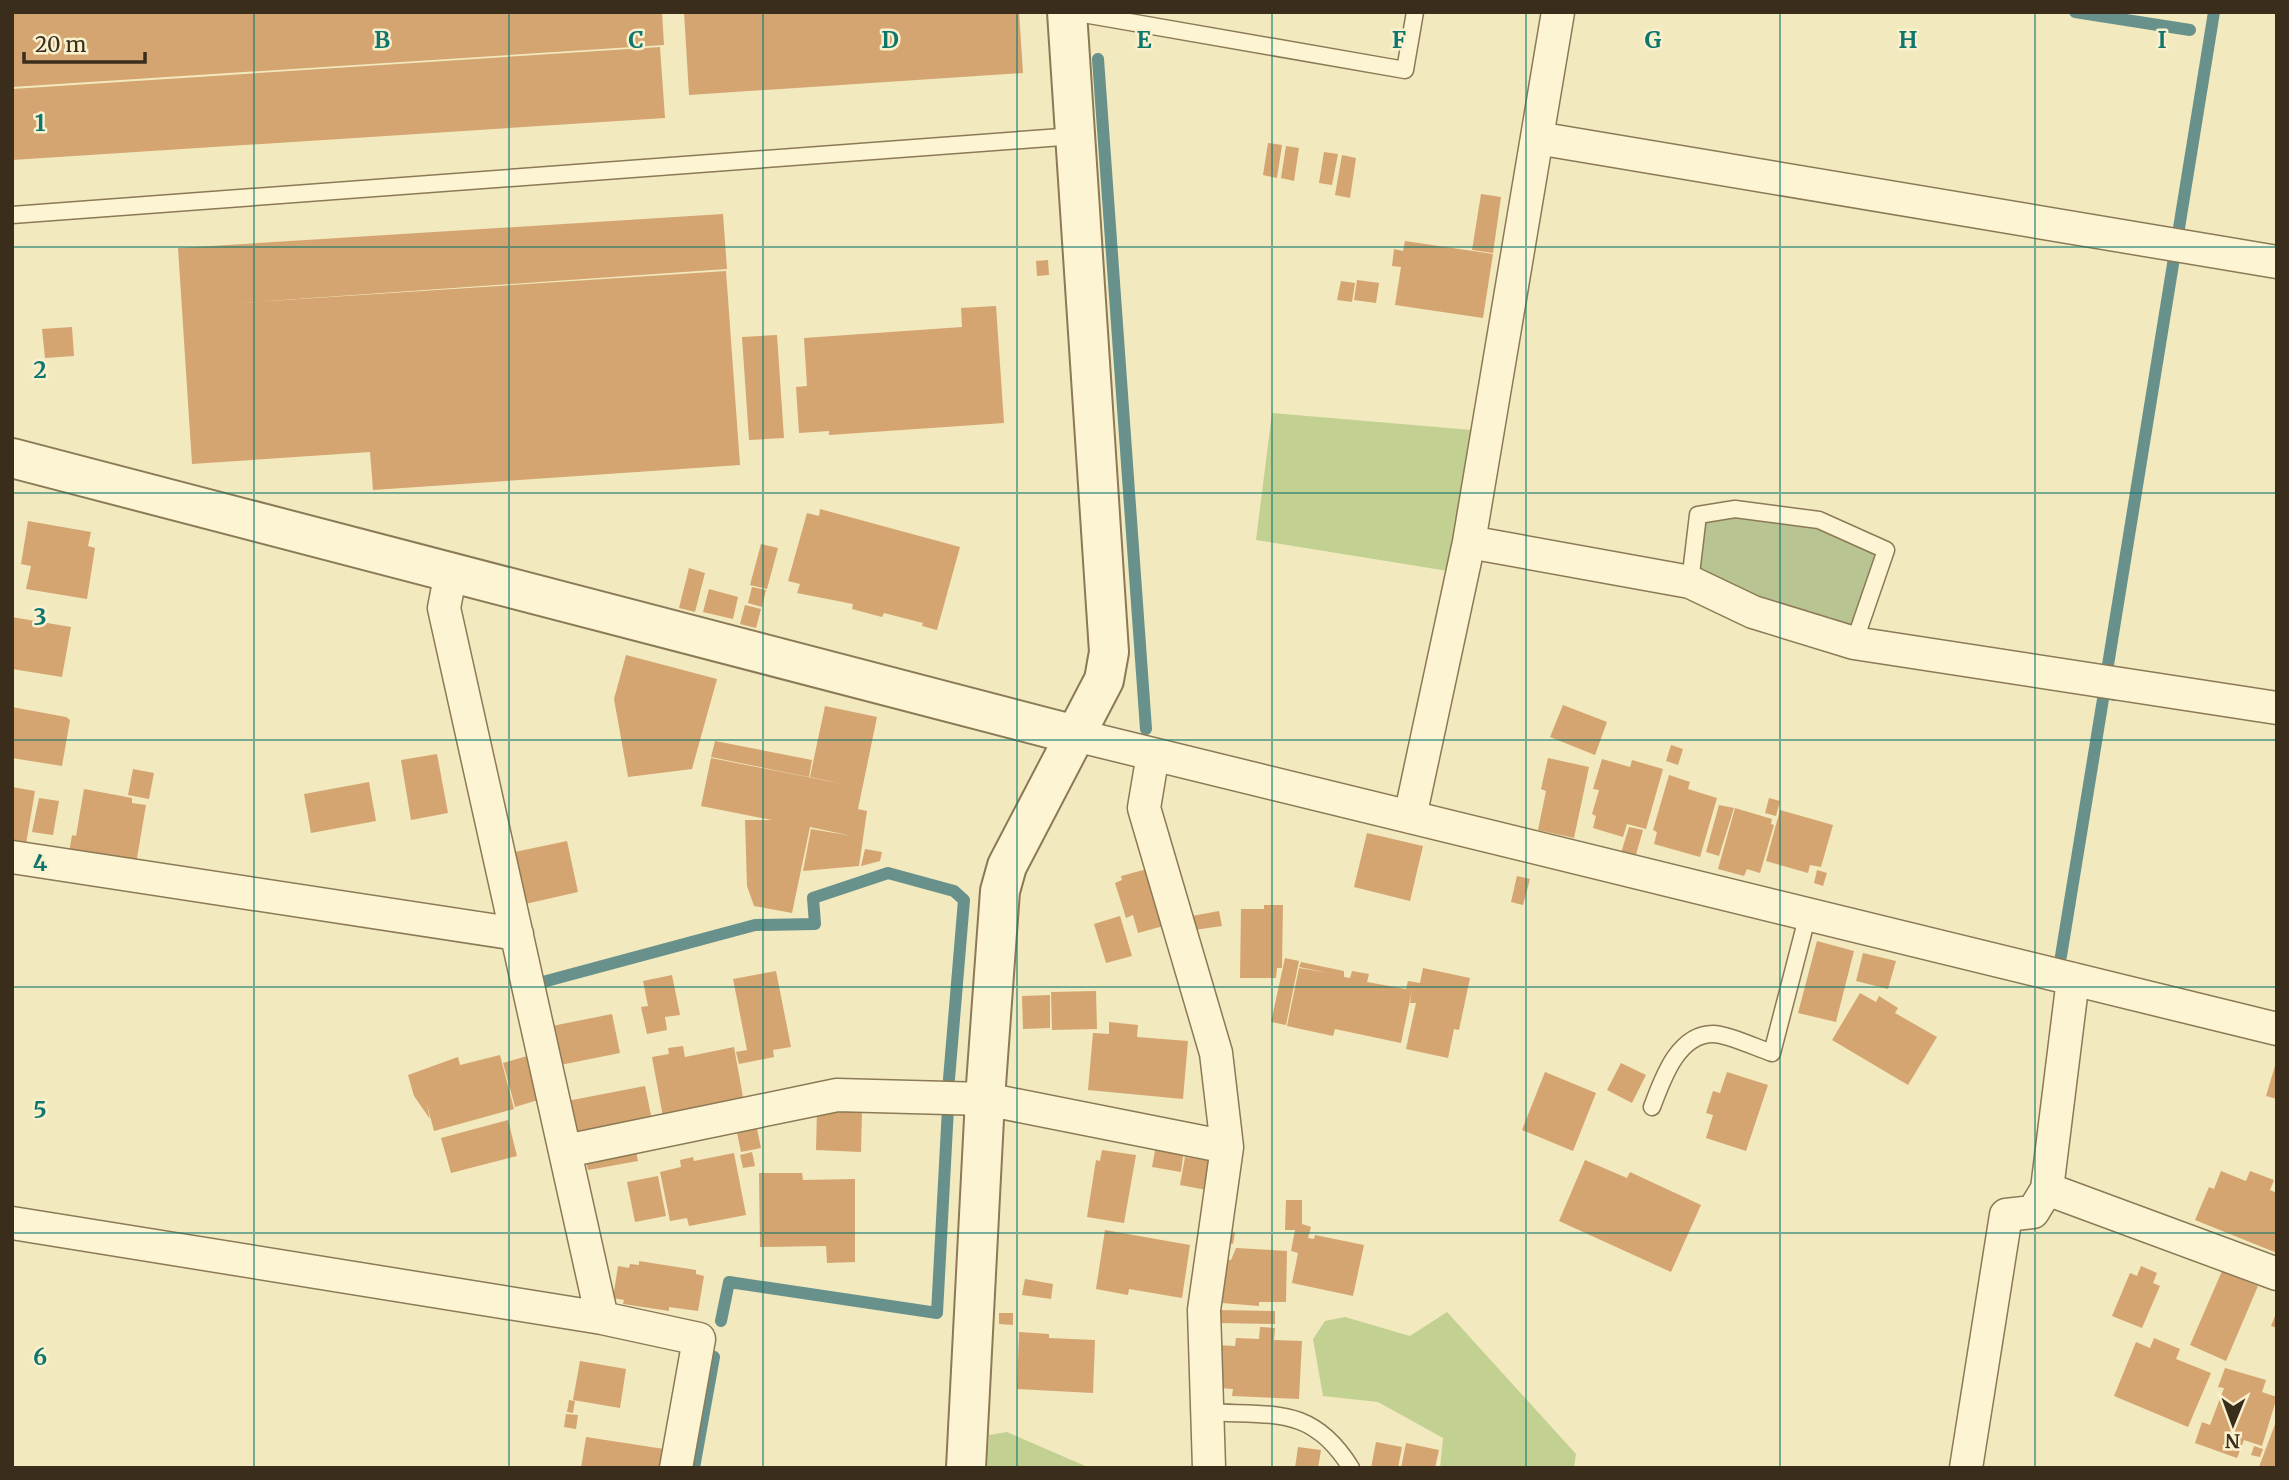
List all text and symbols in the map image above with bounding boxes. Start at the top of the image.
scale bar [24,21,145,65]
text: B [374,25,390,54]
text: C [628,25,644,54]
text: D [881,25,899,54]
text: E [1136,25,1152,54]
text: F [1392,25,1406,54]
text: G [1645,25,1662,54]
text: H [1899,25,1918,54]
text: I [2157,25,2167,54]
text: 20 m [35,31,87,58]
text: 1 [35,108,46,137]
text: 2 [33,355,47,384]
text: 3 [33,602,47,631]
text: 4 [33,848,48,877]
text: 5 [33,1095,47,1124]
text: 6 [33,1342,47,1371]
north arrow [2198,1389,2268,1459]
text: N [2225,1429,2240,1453]

